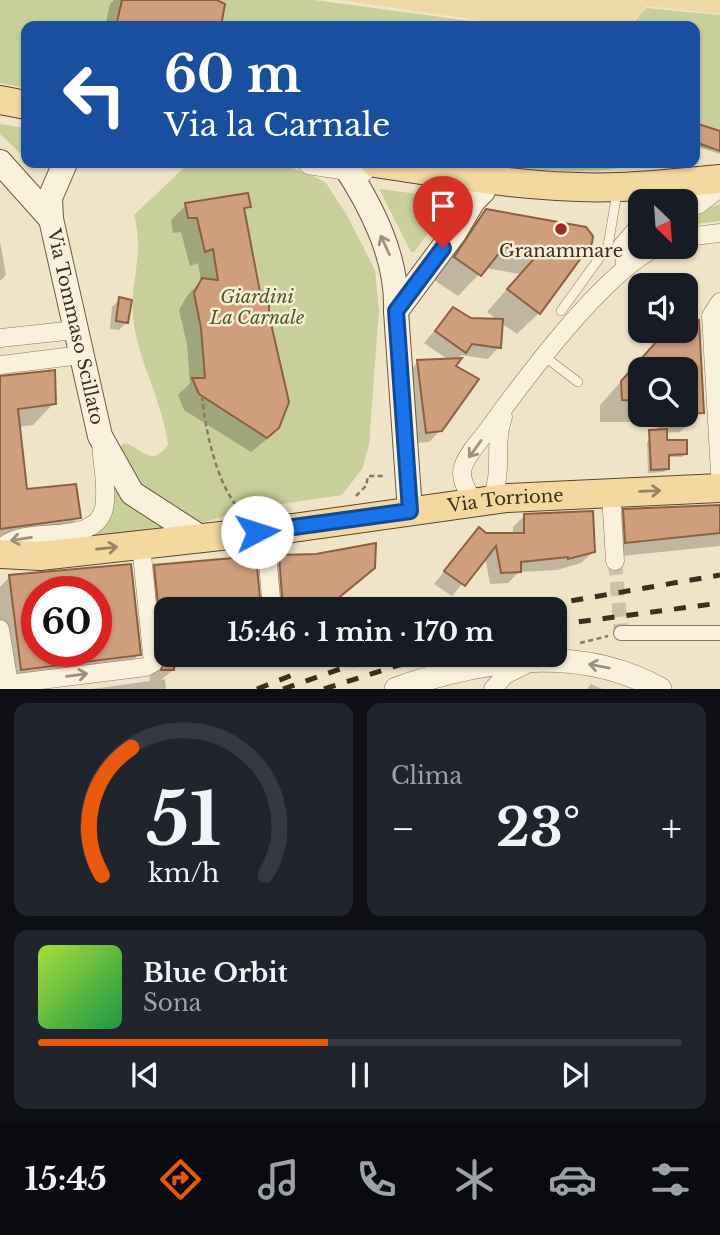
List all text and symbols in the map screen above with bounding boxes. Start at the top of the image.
text: 60 m [164,44,301,105]
icon: left [49,49,140,140]
text: Via la Carnale [164,105,390,145]
pin [413,176,473,248]
icon: arrive [424,187,462,225]
north arrow [628,189,698,259]
map controls [628,189,698,427]
marker: Granammare [553,221,569,237]
street label: Via Tommaso Scillato [42,226,108,427]
one-way arrow [378,235,391,256]
place label: Granammare [499,240,623,262]
button: sound [628,273,698,343]
park label: Giardini La Carnale [209,286,304,329]
button: search [628,357,698,427]
one-way arrow [467,439,482,458]
street label: Via Torrione [445,484,564,517]
one-way arrow [638,485,661,498]
position arrow [220,495,294,569]
one-way arrow [10,533,33,546]
one-way arrow [96,541,118,554]
speed limit sign: 60 [21,576,112,667]
text: 15:46 · 1 min · 170 m [227,616,494,648]
one-way arrow [588,659,611,672]
one-way arrow [65,669,88,682]
text: Clima [391,762,462,790]
text: 51 [146,775,221,866]
text: 23° [496,796,580,860]
text: − [391,805,415,852]
text: + [661,805,682,852]
text: km/h [148,858,219,889]
text: Blue Orbit [143,957,288,989]
text: Sona [143,989,201,1017]
icon: previous [126,1056,164,1094]
icon: pause [341,1056,379,1094]
icon: next [556,1056,594,1094]
icon: directions [156,1155,205,1204]
icon: music [254,1155,303,1204]
icon: phone [352,1155,401,1204]
icon: climate [450,1155,499,1204]
icon: car [548,1155,597,1204]
icon: filters [646,1155,695,1204]
text: 15:45 [25,1159,107,1199]

